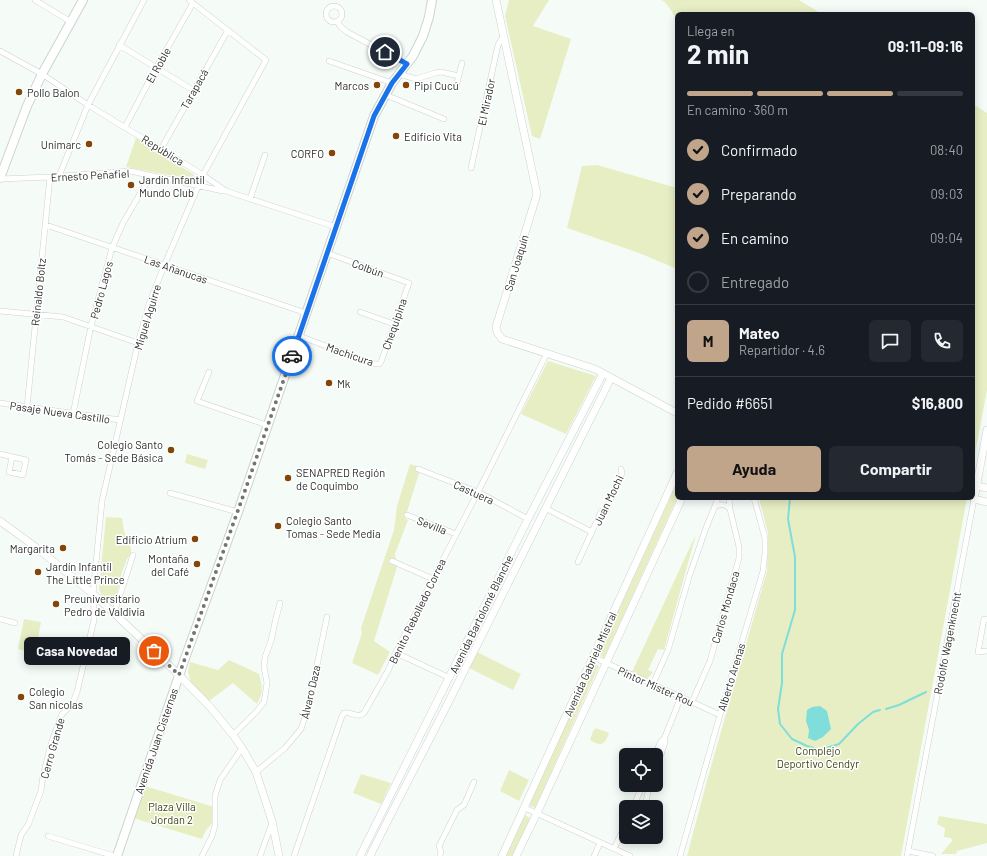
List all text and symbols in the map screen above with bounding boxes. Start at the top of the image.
text: Llega en [687,23,734,39]
pin [368,35,402,69]
text: 09:11–09:16 [888,37,963,55]
text: 2 min [687,38,749,69]
icon: home [374,41,396,63]
street label: El Roble [143,45,173,85]
street label: Tarapacá [178,66,210,112]
street label: El Mirador [475,77,497,127]
place label: Marcos [335,79,369,92]
place label: Pipi Cucú [414,79,459,92]
marker: Marcos [372,80,382,90]
marker: Pipi Cucú [401,80,411,90]
place label: Pollo Balon [27,86,80,99]
marker: Pollo Balon [14,87,24,97]
text: En camino · 360 m [687,102,788,118]
place label: Edificio Vita [404,130,462,143]
marker: Edificio Vita [391,131,401,141]
street label: República [140,132,186,168]
place label: Unimarc [41,138,81,151]
marker: Unimarc [84,139,94,149]
icon: check [687,139,709,161]
text: Confirmado [721,141,797,159]
text: 08:40 [930,142,963,158]
place label: CORFO [291,147,324,160]
marker: CORFO [327,148,337,158]
street label: Ernesto Peñafiel [50,166,130,184]
place label: Jardín Infantil Mundo Club [139,173,205,199]
marker: Jardín Infantil Mundo Club [126,180,136,190]
icon: check [687,183,709,205]
text: Preparando [721,185,797,203]
text: 09:03 [930,186,963,202]
icon: check [687,227,709,249]
text: En camino [721,229,789,247]
text: 09:04 [930,230,963,246]
street label: San Joaquín [501,233,531,293]
street label: Las Añanucas [143,252,209,286]
street label: Colbún [350,256,386,280]
street label: Reinaldo Boltz [28,257,48,326]
street label: Pedro Lagos [87,260,115,320]
text: Entregado [721,273,789,291]
street label: Miguel Aguirre [131,283,163,351]
street label: Chequipina [379,297,409,351]
button: chat [869,320,911,362]
button: phone [921,320,963,362]
text: Mateo [739,324,780,342]
text: M [703,332,713,350]
courier [272,336,312,376]
street label: Machicura [325,340,375,368]
text: Repartidor · 4.6 [739,342,825,358]
icon: car [281,345,303,367]
place label: Mk [337,377,351,390]
marker: Mk [324,378,334,388]
text: Pedido #6651 [687,394,773,412]
text: $16,800 [912,394,963,412]
street label: Pasaje Nueva Castillo [9,399,111,425]
place label: Colegio Santo Tomás - Sede Básica [65,438,163,464]
marker: Colegio Santo Tomás - Sede Básica [166,445,176,455]
button: Ayuda [687,446,821,492]
button: Compartir [829,446,963,492]
place label: SENAPRED Región de Coquimbo [296,466,385,492]
marker: SENAPRED Región de Coquimbo [283,473,293,483]
street label: Juan Mochi [590,473,626,527]
street label: Castuera [452,477,496,507]
street label: Sevilla [415,513,449,537]
place label: Colegio Santo Tomas - Sede Media [286,514,381,540]
marker: Colegio Santo Tomas - Sede Media [273,521,283,531]
place label: Edificio Atrium [116,533,187,546]
marker: Edificio Atrium [190,534,200,544]
place label: Margarita [10,542,55,555]
marker: Margarita [58,543,68,553]
place label: Montaña del Café [148,552,189,578]
street label: Avenida Bartolomé Blanche [447,553,515,675]
street label: Benito Rebolledo Correa [386,556,448,666]
marker: Montaña del Café [192,559,202,569]
place label: Jardín Infantil The Little Prince [46,560,125,586]
marker: Jardín Infantil The Little Prince [33,567,43,577]
street label: Carlos Mondaca [708,569,742,645]
street label: Rodolfo Wagenknecht [931,591,963,695]
place label: Preuniversitario Pedro de Valdivia [64,592,145,618]
marker: Preuniversitario Pedro de Valdivia [51,599,61,609]
street label: Avenida Gabriela Mistral [561,610,619,718]
pin [137,634,171,668]
callout: Casa Novedad [24,637,130,665]
icon: bag [143,640,165,662]
street label: Alberto Arenas [714,641,748,713]
text: Casa Novedad [36,643,118,659]
street label: Pintor Mister Rou [616,663,696,709]
street label: Álvaro Daza [297,664,323,720]
place label: Colegio San nicolas [29,685,83,711]
street label: Avenida Juan Cisternas [132,686,180,796]
marker: Colegio San nicolas [16,692,26,702]
street label: Cerro Grande [37,716,67,780]
park label: Complejo Deportivo Cendyr [777,744,859,770]
map controls [619,748,663,844]
button: locate [619,748,663,792]
park label: Plaza Villa Jordan 2 [148,800,196,826]
button: layers [619,800,663,844]

